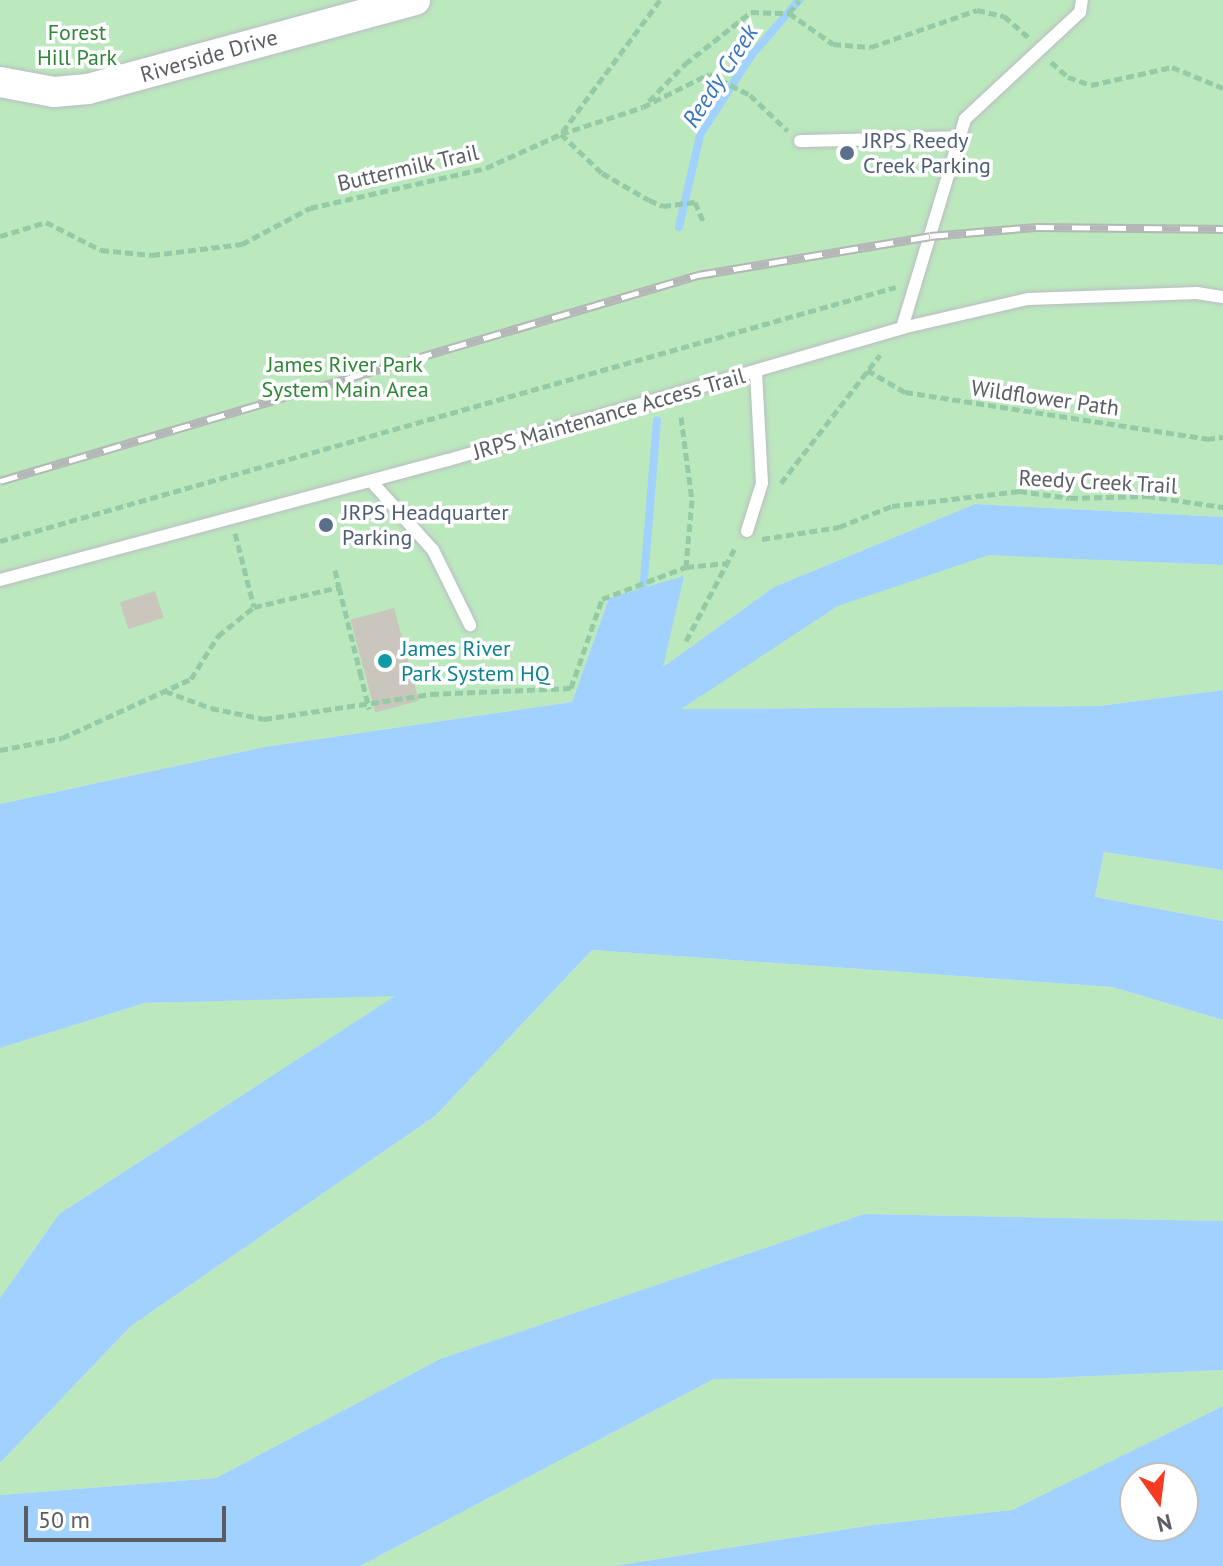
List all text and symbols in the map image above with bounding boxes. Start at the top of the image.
park label: Forest Hill Park [37,19,117,70]
water label: Reedy Creek [676,19,764,133]
street label: Riverside Drive [137,24,281,88]
place label: JRPS Reedy Creek Parking [863,127,991,178]
street label: Buttermilk Trail [334,139,482,197]
marker: JRPS Reedy Creek Parking [838,144,856,162]
park label: James River Park System Main Area [261,351,429,402]
street label: JRPS Maintenance Access Trail [469,362,749,466]
street label: Wildflower Path [969,375,1121,421]
street label: Reedy Creek Trail [1017,465,1179,499]
place label: JRPS Headquarter Parking [342,499,509,550]
marker: JRPS Headquarter Parking [317,516,335,534]
place label: James River Park System HQ [401,635,550,686]
marker: James River Park System HQ [376,652,394,670]
north arrow [1119,1462,1199,1542]
scale bar [28,1490,230,1540]
text: 50 m [38,1504,90,1535]
text: N [1154,1508,1175,1539]

